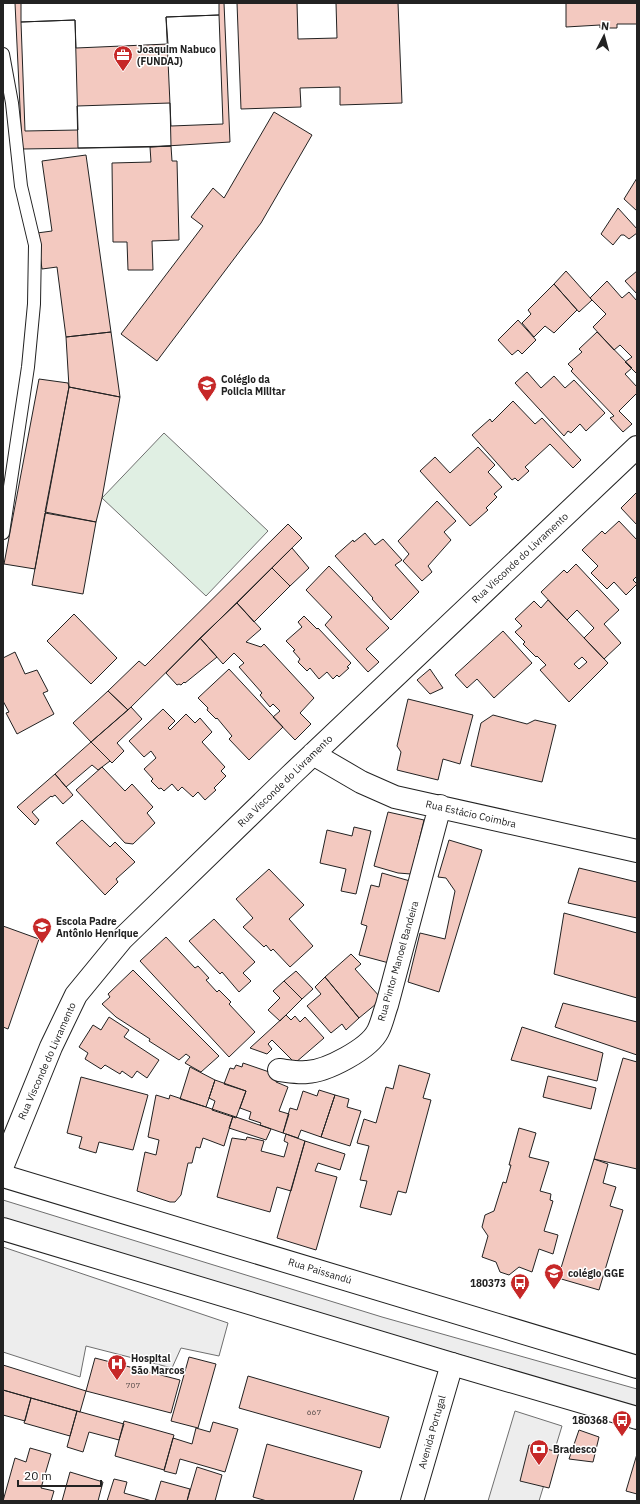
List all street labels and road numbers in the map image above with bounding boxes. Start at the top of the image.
street label: Rua Visconde do Livramento [469,510,571,606]
street label: Rua Visconde do Livramento [235,732,336,830]
street label: Rua Estácio Coimbra [424,797,518,831]
street label: Rua Pintor Manoel Bandeira [375,899,422,1023]
street label: Rua Visconde do Livramento [15,1000,79,1122]
street label: Rua Paissandú [287,1255,353,1287]
street label: Avenida Portugal [415,1393,449,1470]

